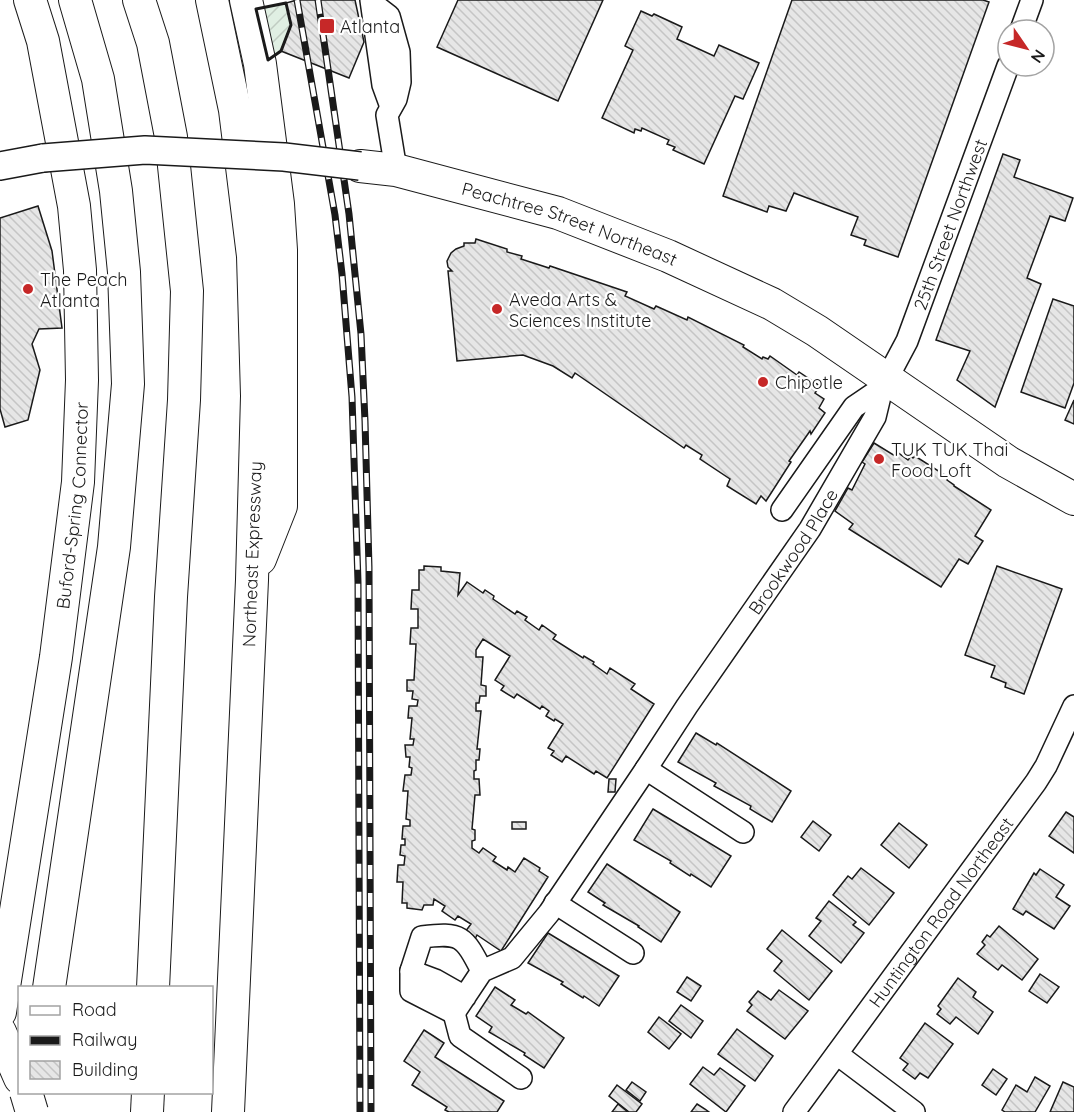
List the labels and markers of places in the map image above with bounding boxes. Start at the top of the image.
place label: Atlanta [340,15,400,38]
marker: Atlanta [318,17,336,35]
place label: The Peach Atlanta [40,268,127,312]
marker: The Peach Atlanta [21,282,35,296]
place label: Aveda Arts & Sciences Institute [509,288,652,332]
marker: Aveda Arts & Sciences Institute [490,302,504,316]
place label: Chipotle [775,371,843,394]
marker: Chipotle [756,375,770,389]
place label: TUK TUK Thai Food Loft [891,438,1008,482]
marker: TUK TUK Thai Food Loft [872,452,886,466]

